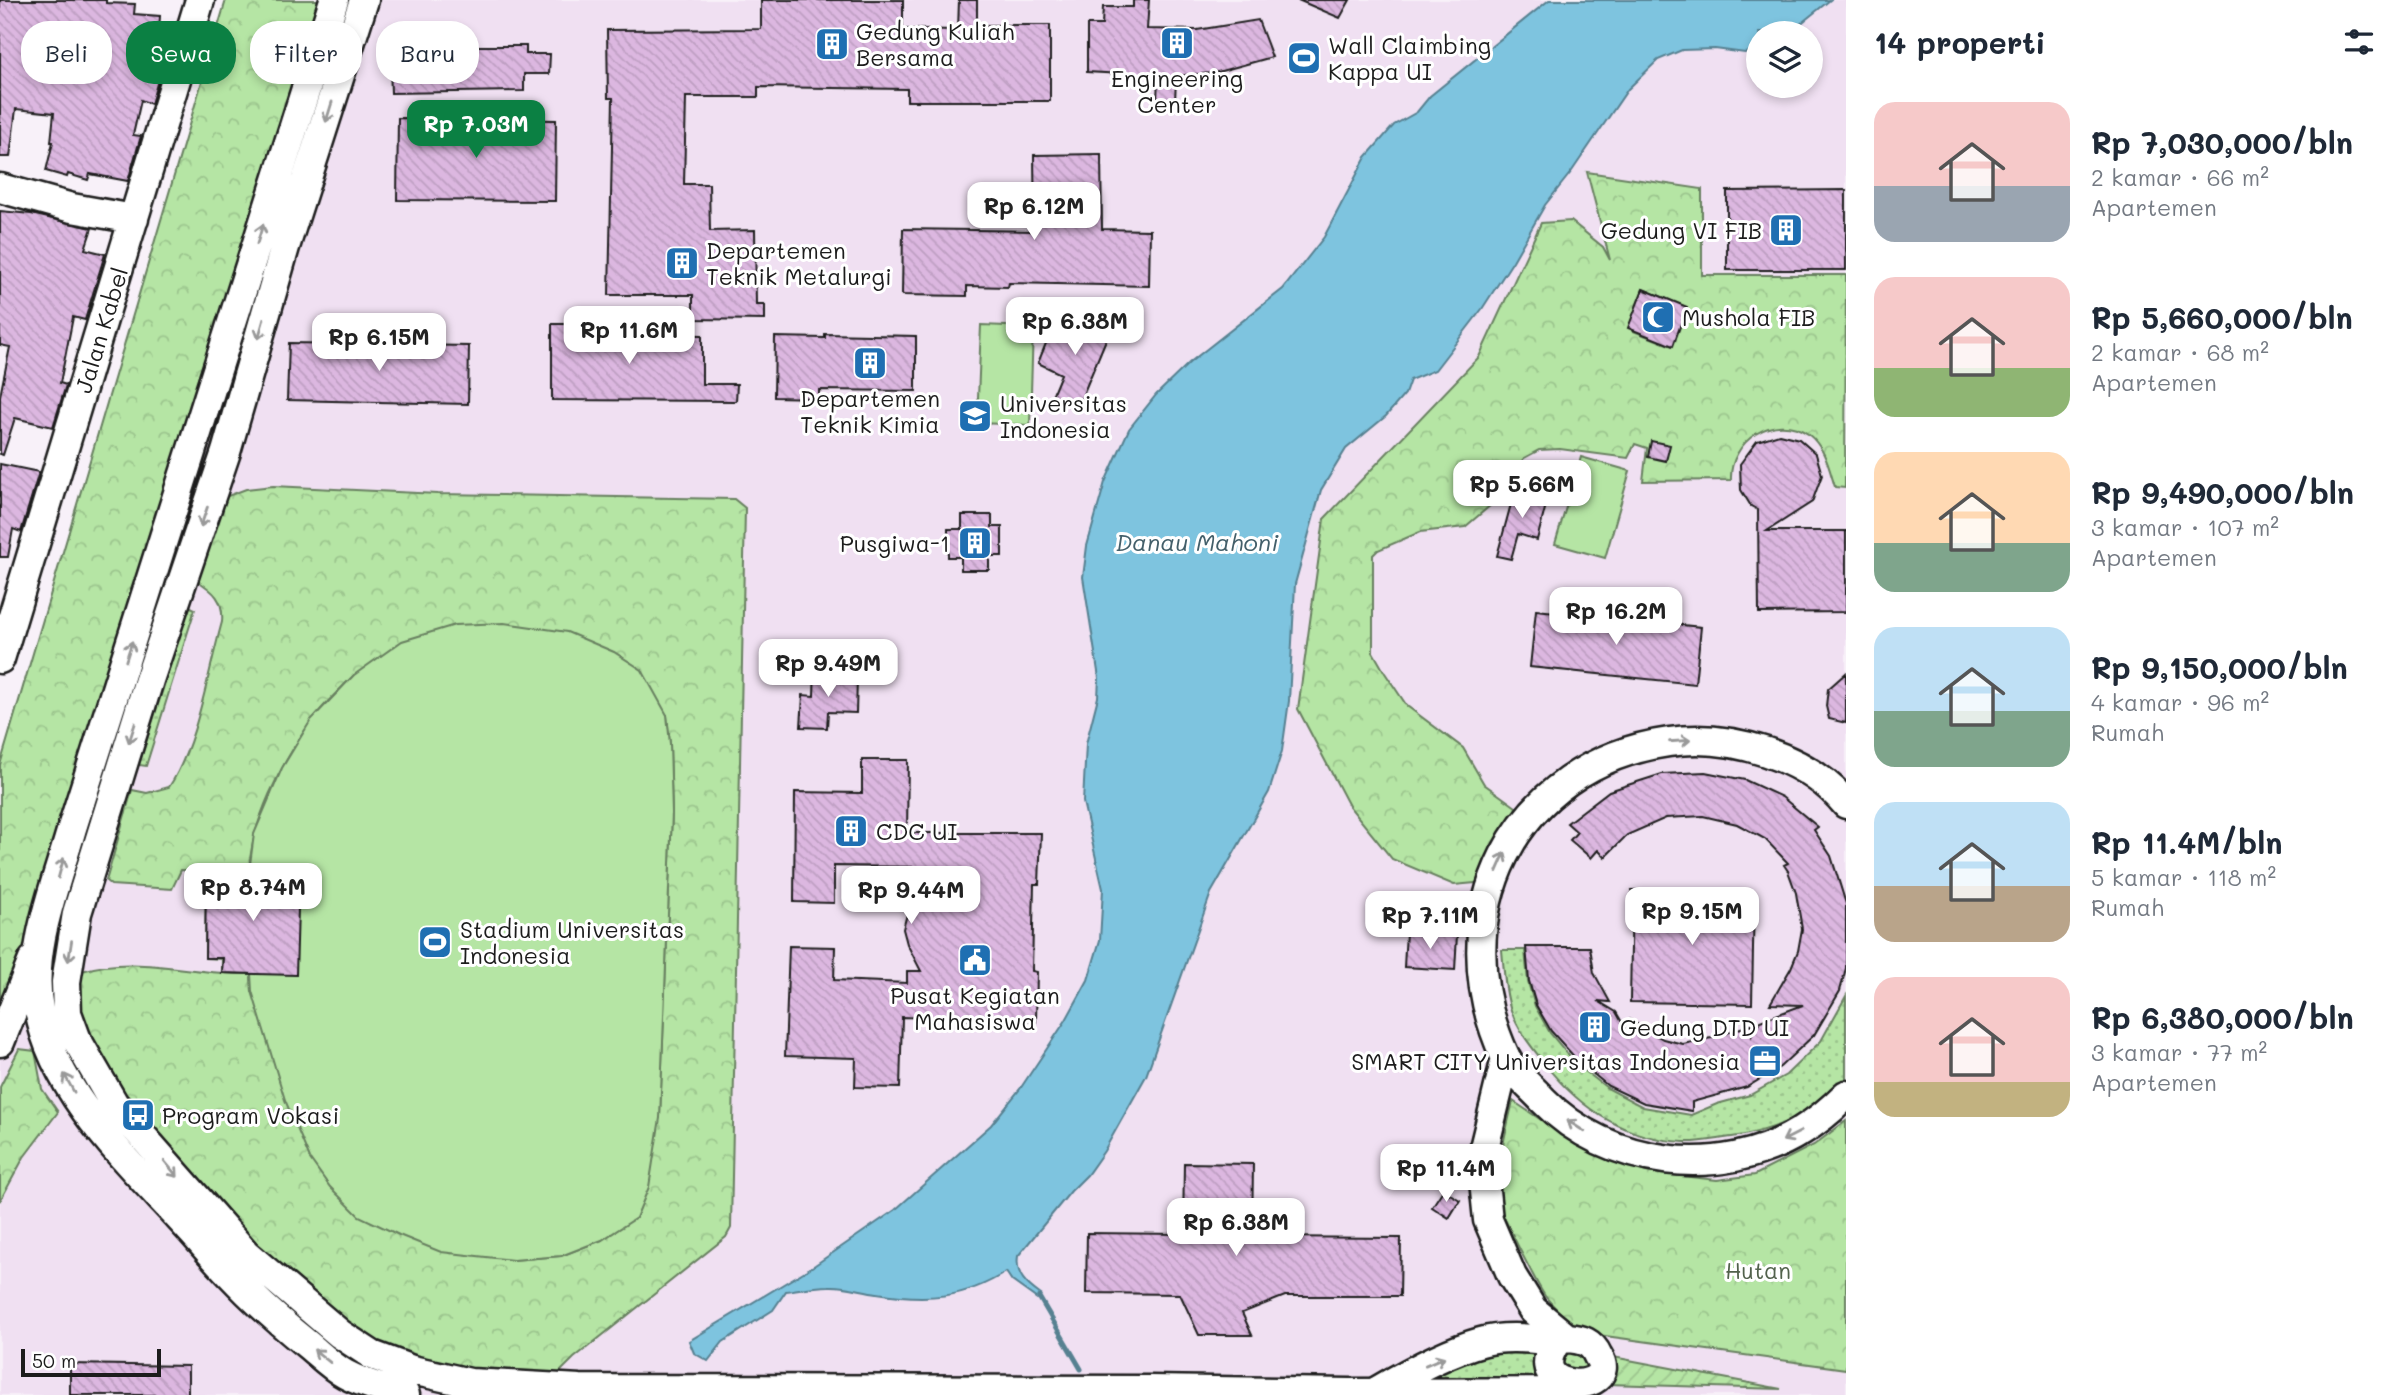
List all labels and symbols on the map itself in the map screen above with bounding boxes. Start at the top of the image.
place label: Gedung Kuliah Bersama [856,16,1015,72]
building icon: Engineering Center [1158,24,1196,62]
building icon: Gedung Kuliah Bersama [813,25,851,63]
place label: Wall Claimbing Kappa UI [1328,30,1491,86]
sports icon: Wall Claimbing Kappa UI [1285,39,1323,77]
place label: Engineering Center [1111,63,1243,119]
pin: Rp 7.03M [404,100,548,160]
one-way arrow [321,101,334,123]
pin: Rp 6.12M [962,182,1106,242]
building icon: Gedung VI FIB [1767,211,1805,249]
place label: Gedung VI FIB [1601,215,1762,245]
one-way arrow [254,224,267,246]
place label: Departemen Teknik Metalurgi [706,235,892,291]
building icon: Departemen Teknik Metalurgi [663,244,701,282]
street label: Jalan Kabel [68,263,134,397]
pin: Rp 6.38M [1003,298,1147,357]
mosque icon: Mushola FIB [1639,298,1677,336]
place label: Mushola FIB [1682,302,1815,332]
pin: Rp 11.6M [557,306,701,366]
pin: Rp 6.15M [307,314,451,373]
one-way arrow [254,318,267,340]
building icon: Departemen Teknik Kimia [851,344,889,382]
place label: Departemen Teknik Kimia [800,383,940,439]
place label: Universitas Indonesia [1000,388,1127,444]
school or university icon: Universitas Indonesia [956,397,994,435]
pin: Rp 5.66M [1450,461,1594,520]
one-way arrow [197,505,209,527]
building icon: Pusgiwa-1 [956,524,994,562]
water label: Danau Mahoni [1116,526,1279,557]
place label: Pusgiwa-1 [840,528,950,558]
pin: Rp 16.2M [1544,588,1688,647]
pin: Rp 9.49M [756,640,900,699]
one-way arrow [123,641,136,663]
one-way arrow [125,721,137,743]
one-way arrow [1668,734,1690,747]
building icon: CDC UI [832,812,870,850]
place label: CDC UI [876,816,957,846]
one-way arrow [1496,852,1509,873]
one-way arrow [55,858,68,880]
pin: Rp 8.74M [181,864,325,923]
pin: Rp 9.44M [839,866,983,926]
pin: Rp 9.15M [1620,888,1764,947]
pin: Rp 7.11M [1358,892,1502,951]
place label: Stadium Universitas Indonesia [460,914,684,970]
sports icon: Stadium Universitas Indonesia [416,923,454,961]
one-way arrow [63,939,76,962]
public building icon: Pusat Kegiatan Mahasiswa [956,941,994,979]
place label: Pusat Kegiatan Mahasiswa [890,980,1060,1036]
building icon: Gedung DTD UI [1576,1008,1614,1046]
place label: Gedung DTD UI [1620,1012,1789,1042]
office icon: SMART CITY Universitas Indonesia [1746,1042,1784,1080]
place label: SMART CITY Universitas Indonesia [1351,1046,1740,1076]
one-way arrow [62,1073,76,1093]
bus stop icon: Program Vokasi [119,1096,157,1134]
place label: Program Vokasi [162,1100,339,1130]
one-way arrow [1566,1118,1586,1132]
one-way arrow [1782,1129,1803,1143]
pin: Rp 11.4M [1374,1144,1518,1204]
one-way arrow [163,1160,179,1178]
pin: Rp 6.38M [1164,1198,1308,1258]
park label: Hutan [1725,1255,1791,1285]
scale bar [21,1346,161,1378]
one-way arrow [314,1349,332,1364]
one-way arrow [1423,1354,1445,1367]

